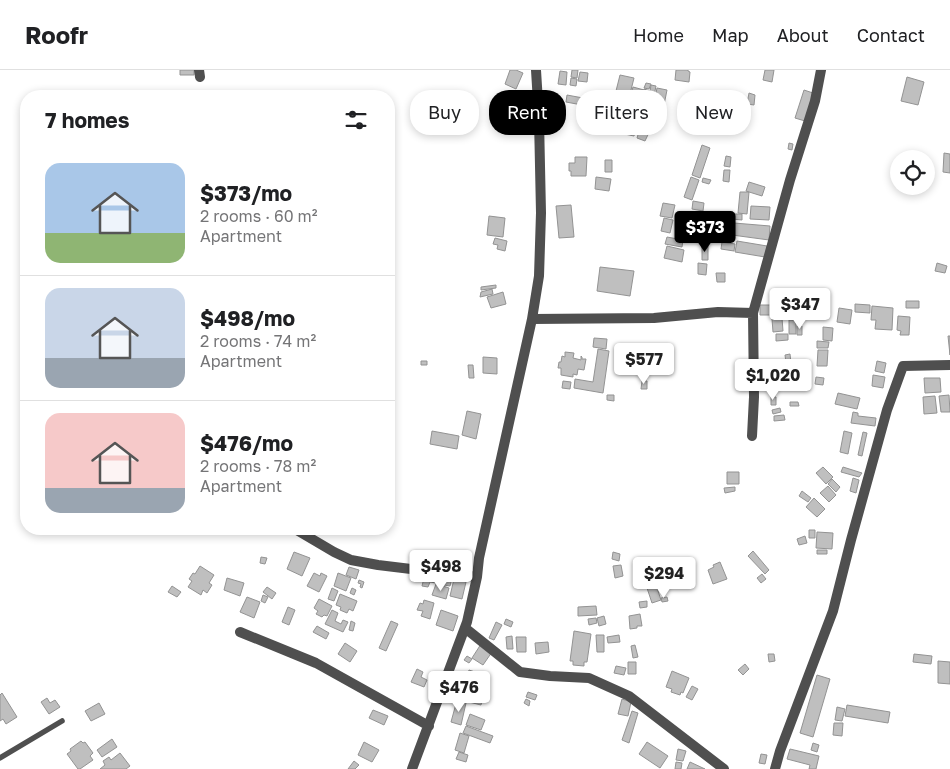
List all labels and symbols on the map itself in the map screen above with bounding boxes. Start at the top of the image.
pin: $373 [675,210,735,253]
pin: $347 [770,288,830,330]
pin: $577 [614,342,674,385]
pin: $1,020 [732,358,814,401]
pin: $498 [411,550,471,592]
pin: $294 [634,556,694,599]
pin: $476 [429,670,489,713]

